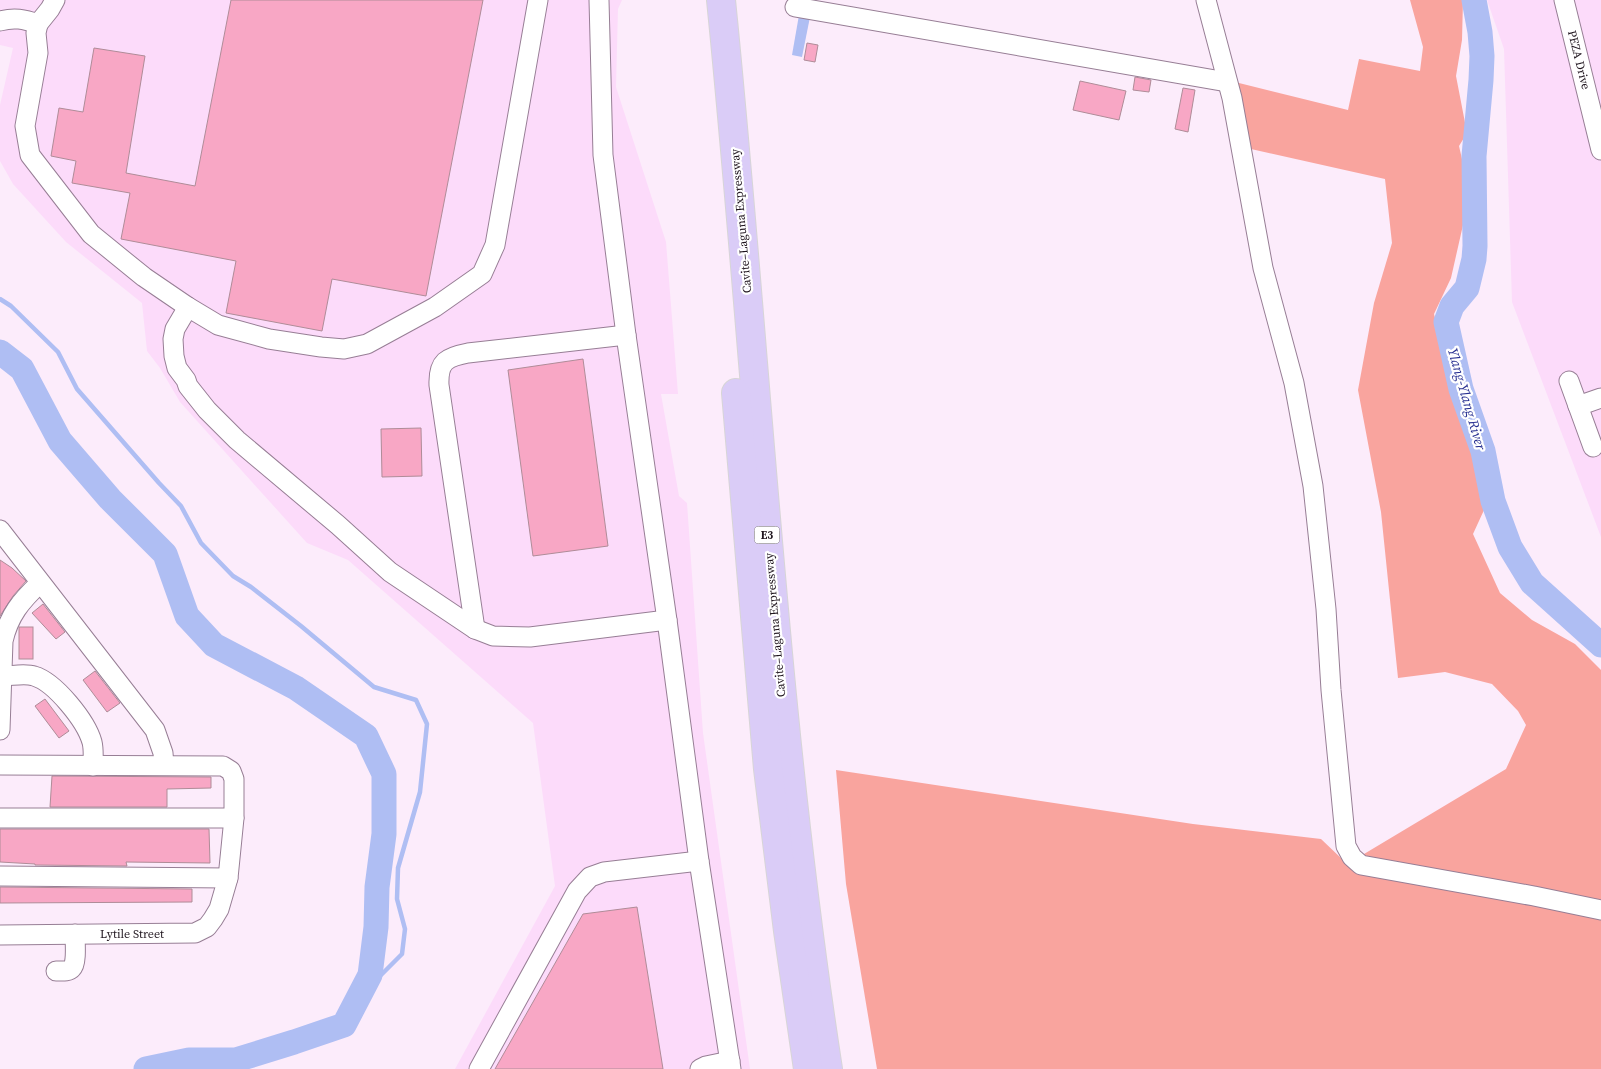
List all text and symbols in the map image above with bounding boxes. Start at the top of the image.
street label: PEZA Drive [1564,29,1594,91]
street label: Cavite–Laguna Expressway [727,147,755,294]
water label: Ylang-Ylang River [1443,346,1491,453]
road number: E3 [754,526,780,544]
street label: Cavite–Laguna Expressway [761,551,789,698]
street label: Lytile Street [100,926,164,942]

